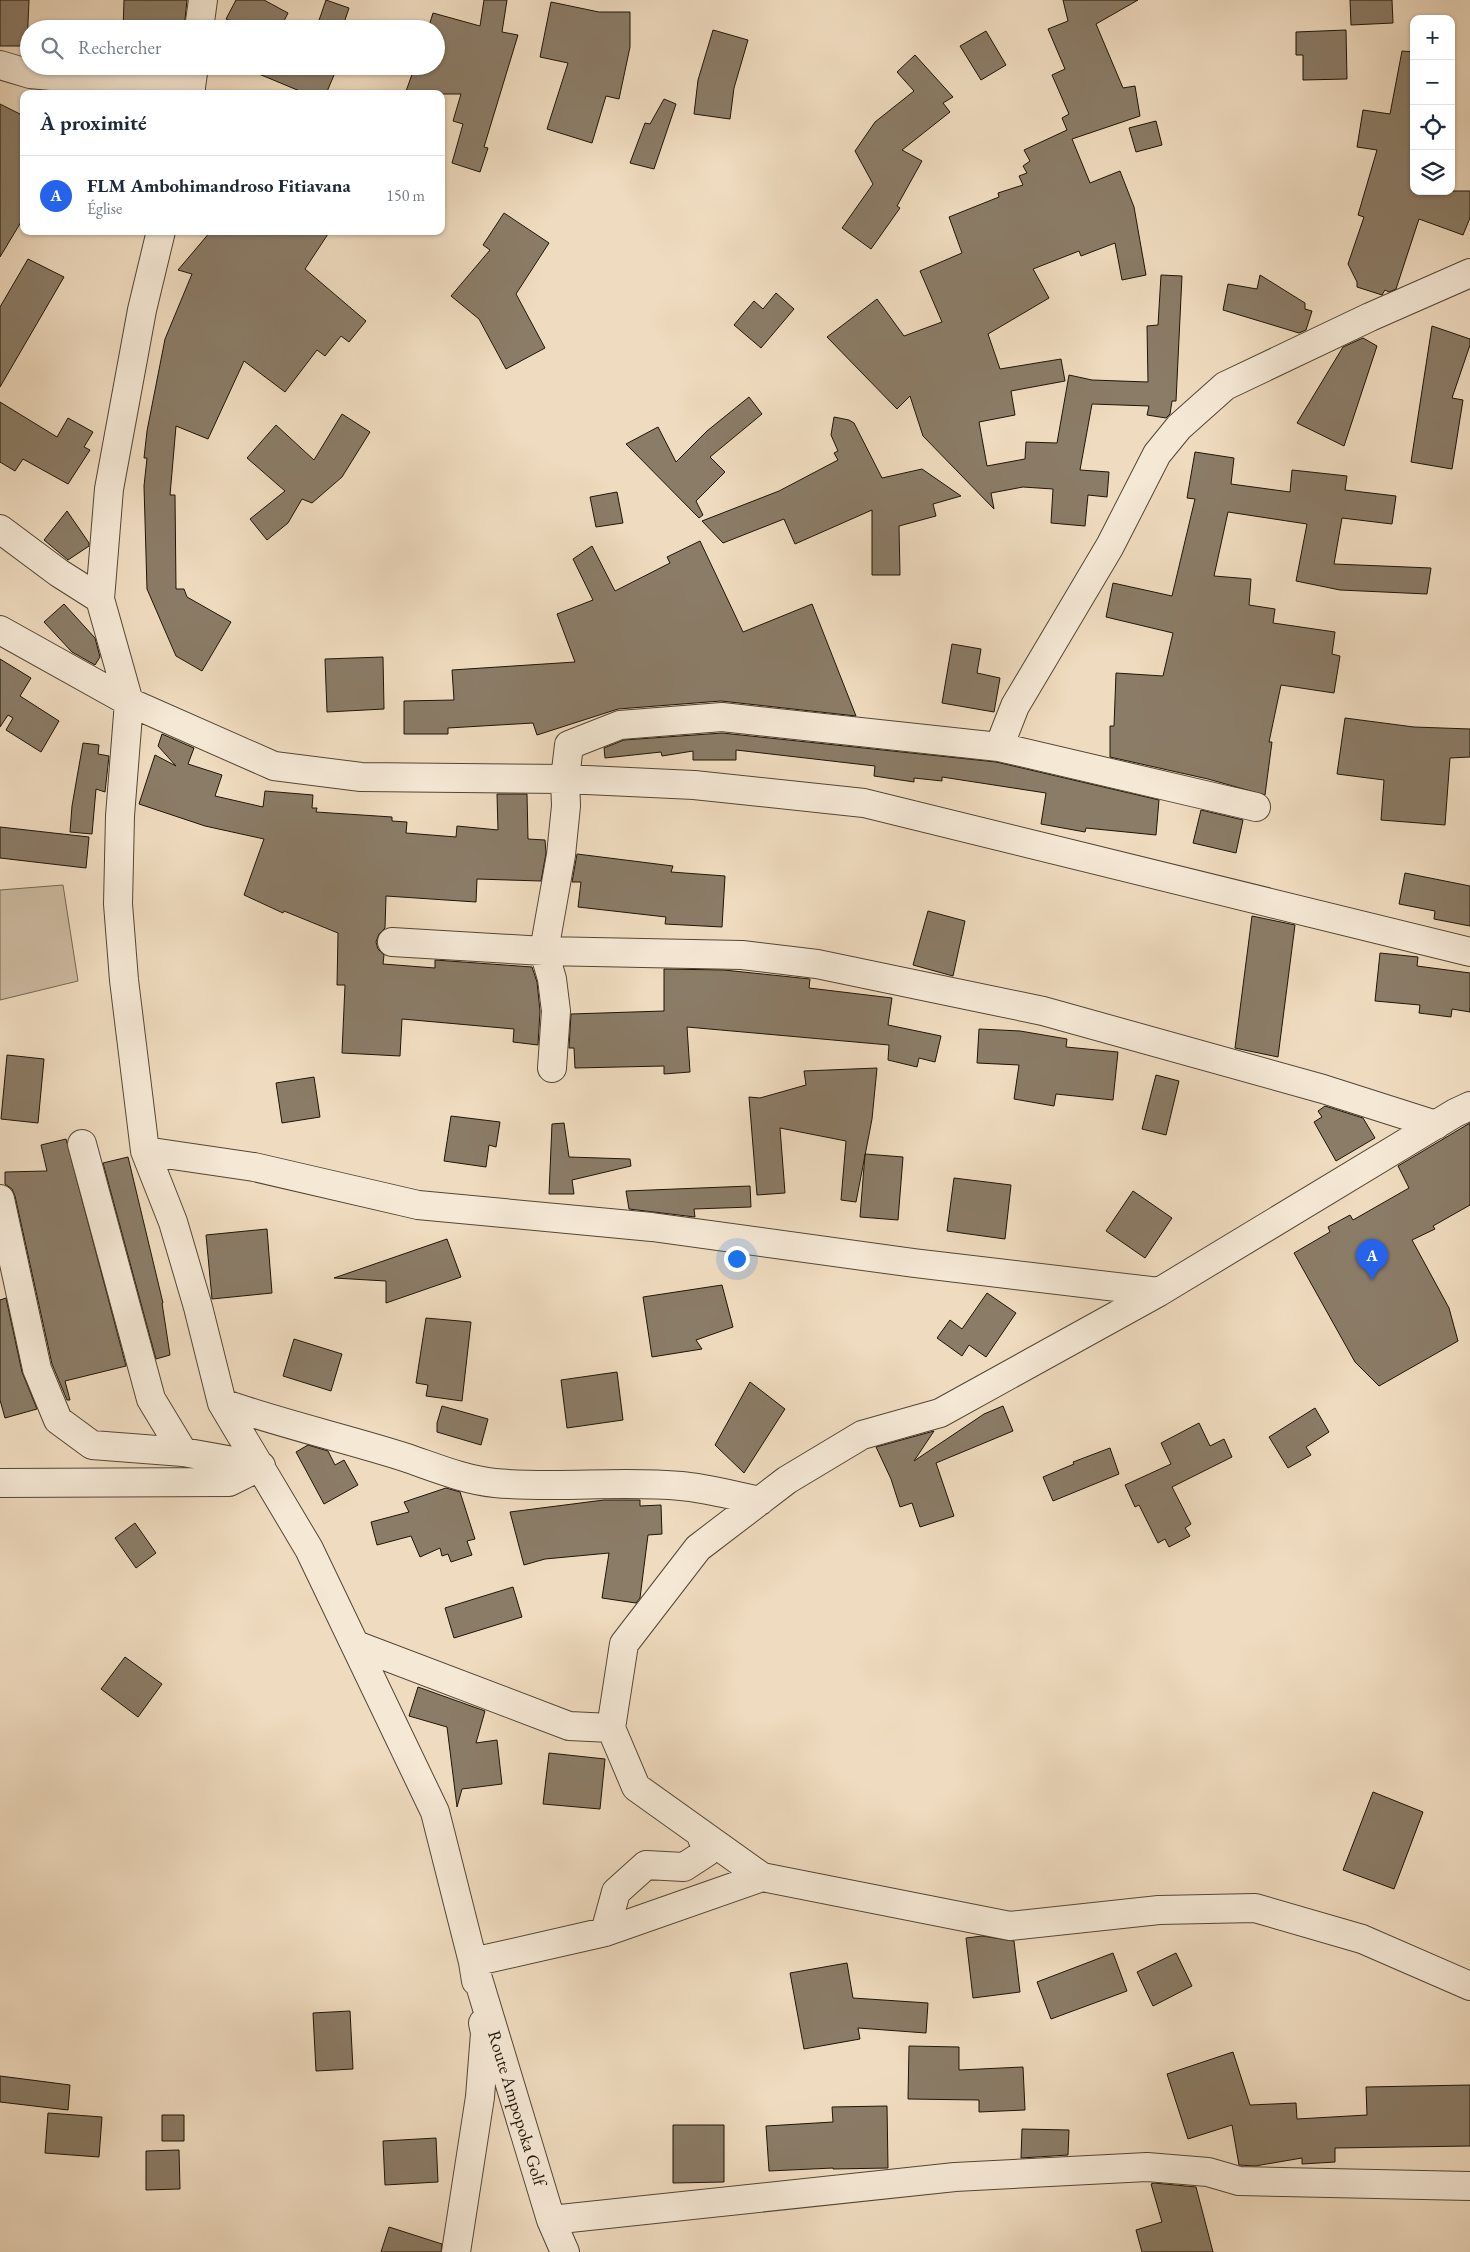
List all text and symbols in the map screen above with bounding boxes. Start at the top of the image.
map controls [1410,15,1455,195]
button: + [1410,15,1455,60]
search box [20,20,445,75]
icon: search [38,34,66,62]
text: Rechercher [78,35,161,60]
button: − [1410,60,1455,105]
button: locate [1410,105,1455,150]
text: À proximité [40,109,147,136]
button: layers [1410,150,1455,195]
text: FLM Ambohimandroso Fitiavana [87,173,351,198]
text: A [50,185,62,206]
text: 150 m [386,185,425,206]
text: Église [87,198,122,219]
pin: A [1356,1239,1388,1280]
your location [724,1246,750,1272]
street label: Route Ampopoka Golf [483,2027,553,2190]

